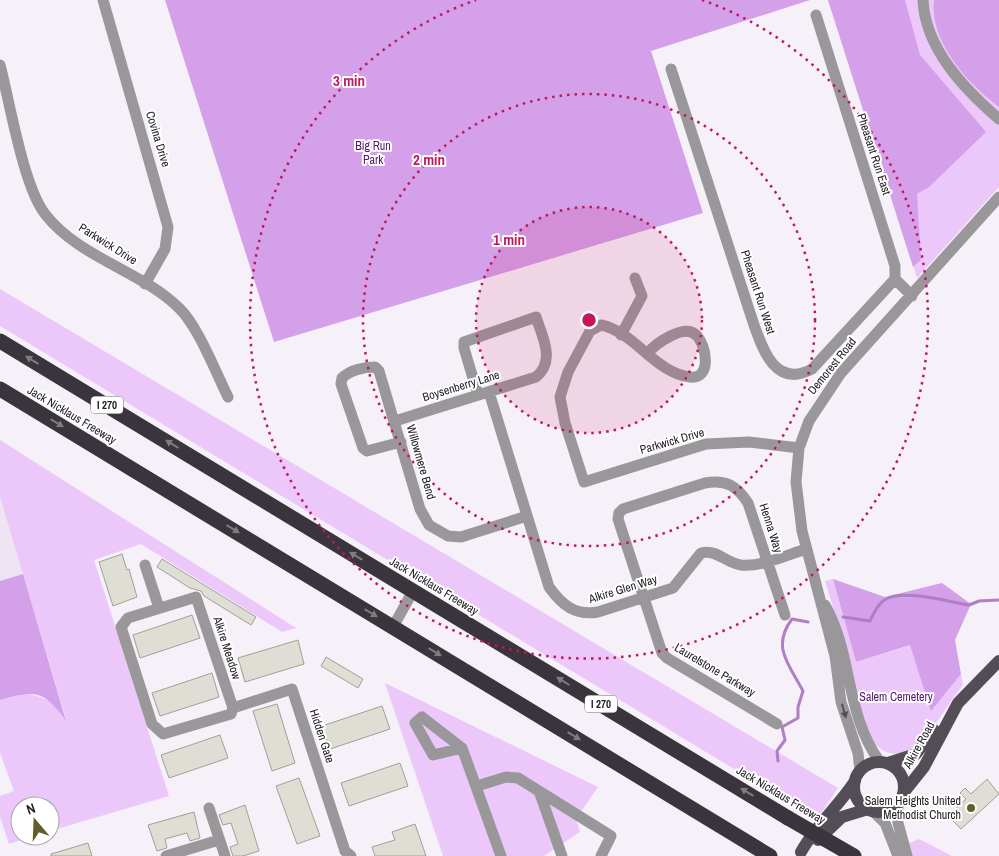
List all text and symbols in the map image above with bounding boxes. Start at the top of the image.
text: 3 min [333,70,365,91]
street label: Covina Drive [142,109,174,169]
street label: Pheasant Run East [853,111,895,197]
park label: Big Run Park [355,138,391,168]
text: 2 min [413,149,445,170]
street label: Parkwick Drive [76,220,140,268]
text: 1 min [493,229,525,250]
street label: Pheasant Run West [737,248,779,336]
centre of rings [580,311,598,329]
street label: Demorest Road [804,334,860,398]
one-way arrow [26,356,39,365]
street label: Boysenberry Lane [420,367,502,405]
street label: Jack Nicklaus Freeway [25,382,120,448]
road number: I 270 [91,396,123,414]
one-way arrow [50,419,63,428]
street label: Willowmere Bend [403,423,439,501]
street label: Parkwick Drive [638,424,706,458]
one-way arrow [165,440,178,449]
street label: Henna Way [756,501,787,555]
one-way arrow [226,524,239,533]
one-way arrow [350,552,363,561]
street label: Jack Nicklaus Freeway [387,553,482,619]
street label: Alkire Glen Way [586,571,659,607]
one-way arrow [365,609,378,618]
street label: Alkire Meadow [209,614,245,682]
street label: Laurelstone Parkway [671,639,759,701]
one-way arrow [429,648,442,657]
one-way arrow [556,676,569,685]
park label: Salem Cemetery [859,689,933,705]
road number: I 270 [585,696,617,712]
one-way arrow [840,703,848,719]
street label: Hidden Gate [306,707,338,765]
street label: Alkire Road [899,719,938,772]
one-way arrow [567,732,581,741]
street label: Jack Nicklaus Freeway [734,762,829,828]
one-way arrow [740,788,753,797]
place label: Salem Heights United Methodist Church [865,793,961,823]
north arrow [10,796,60,846]
text: N [24,799,38,819]
marker: Salem Heights United Methodist Church [965,802,977,814]

